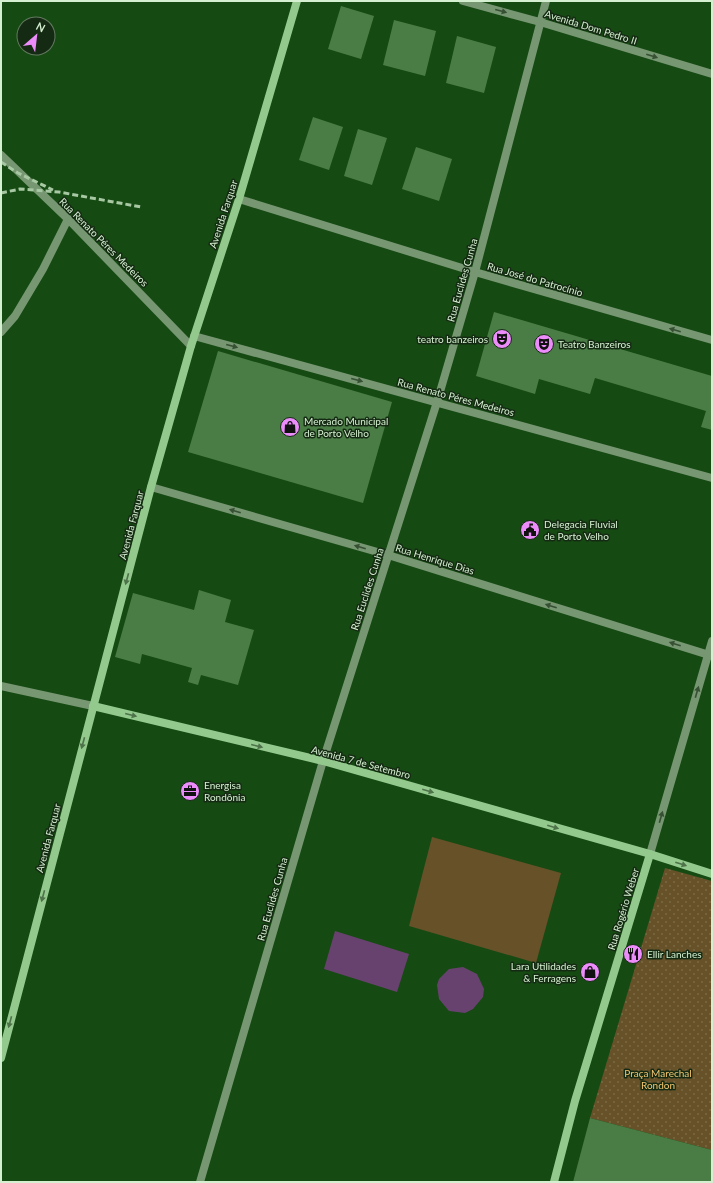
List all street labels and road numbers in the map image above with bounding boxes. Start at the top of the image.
street label: Avenida Dom Pedro II [544,7,638,47]
street label: Avenida Farquar [206,178,240,250]
street label: Rua Renato Péres Medeiros [57,195,151,289]
street label: Rua Euclides Cunha [444,237,480,323]
street label: Rua José do Patrocínio [486,260,584,298]
street label: Rua Renato Péres Medeiros [396,376,516,418]
street label: Avenida Farquar [116,489,146,561]
street label: Rua Henrique Dias [394,541,476,577]
street label: Rua Euclides Cunha [348,546,386,632]
street label: Avenida 7 de Setembro [310,743,412,781]
street label: Avenida Farquar [33,802,63,874]
street label: Rua Euclides Cunha [254,856,290,942]
street label: Rua Rogério Weber [605,866,641,951]

